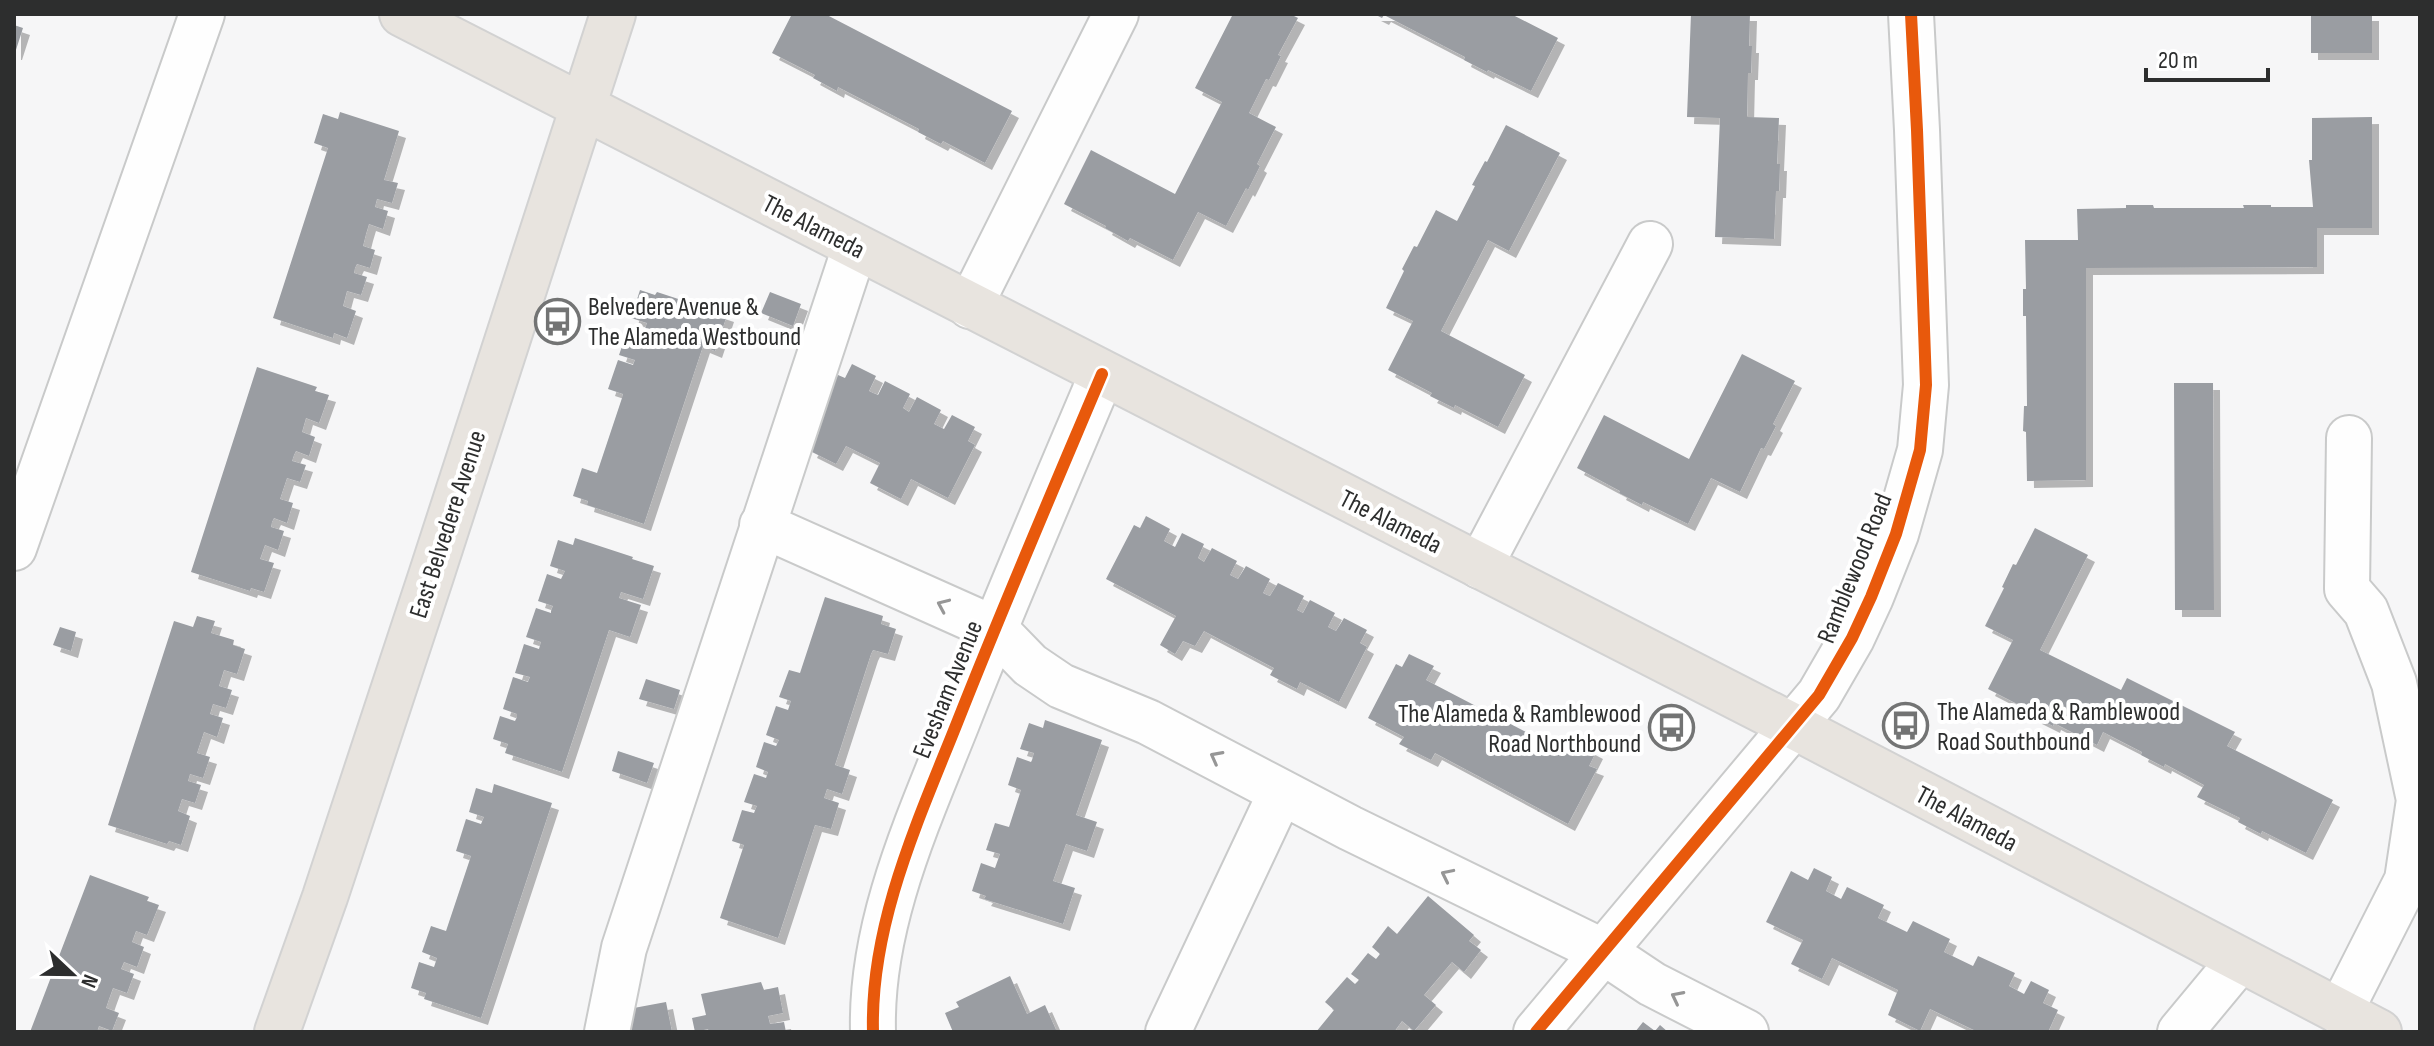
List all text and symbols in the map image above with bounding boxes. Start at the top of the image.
scale bar [2146,32,2268,82]
text: 20 m [2158,46,2198,75]
street label: The Alameda [757,188,870,266]
place label: Belvedere Avenue & The Alameda Westbound [588,292,801,353]
bus stop icon: Belvedere Avenue & The Alameda Westbound [533,297,581,345]
street label: East Belvedere Avenue [403,427,493,622]
street label: The Alameda [1334,483,1447,561]
street label: Ramblewood Road [1811,489,1899,648]
one-way arrow [936,599,951,615]
street label: Evesham Avenue [907,616,990,763]
place label: The Alameda & Ramblewood Road Southbound [1937,697,2180,758]
place label: The Alameda & Ramblewood Road Northbound [1398,699,1641,760]
bus stop icon: The Alameda & Ramblewood Road Southbound [1882,702,1930,750]
bus stop icon: The Alameda & Ramblewood Road Northbound [1648,704,1696,752]
one-way arrow [1209,752,1224,767]
street label: The Alameda [1910,780,2022,859]
one-way arrow [1441,869,1456,885]
north arrow [32,934,112,1014]
text: N [74,970,104,991]
one-way arrow [1670,991,1685,1006]

